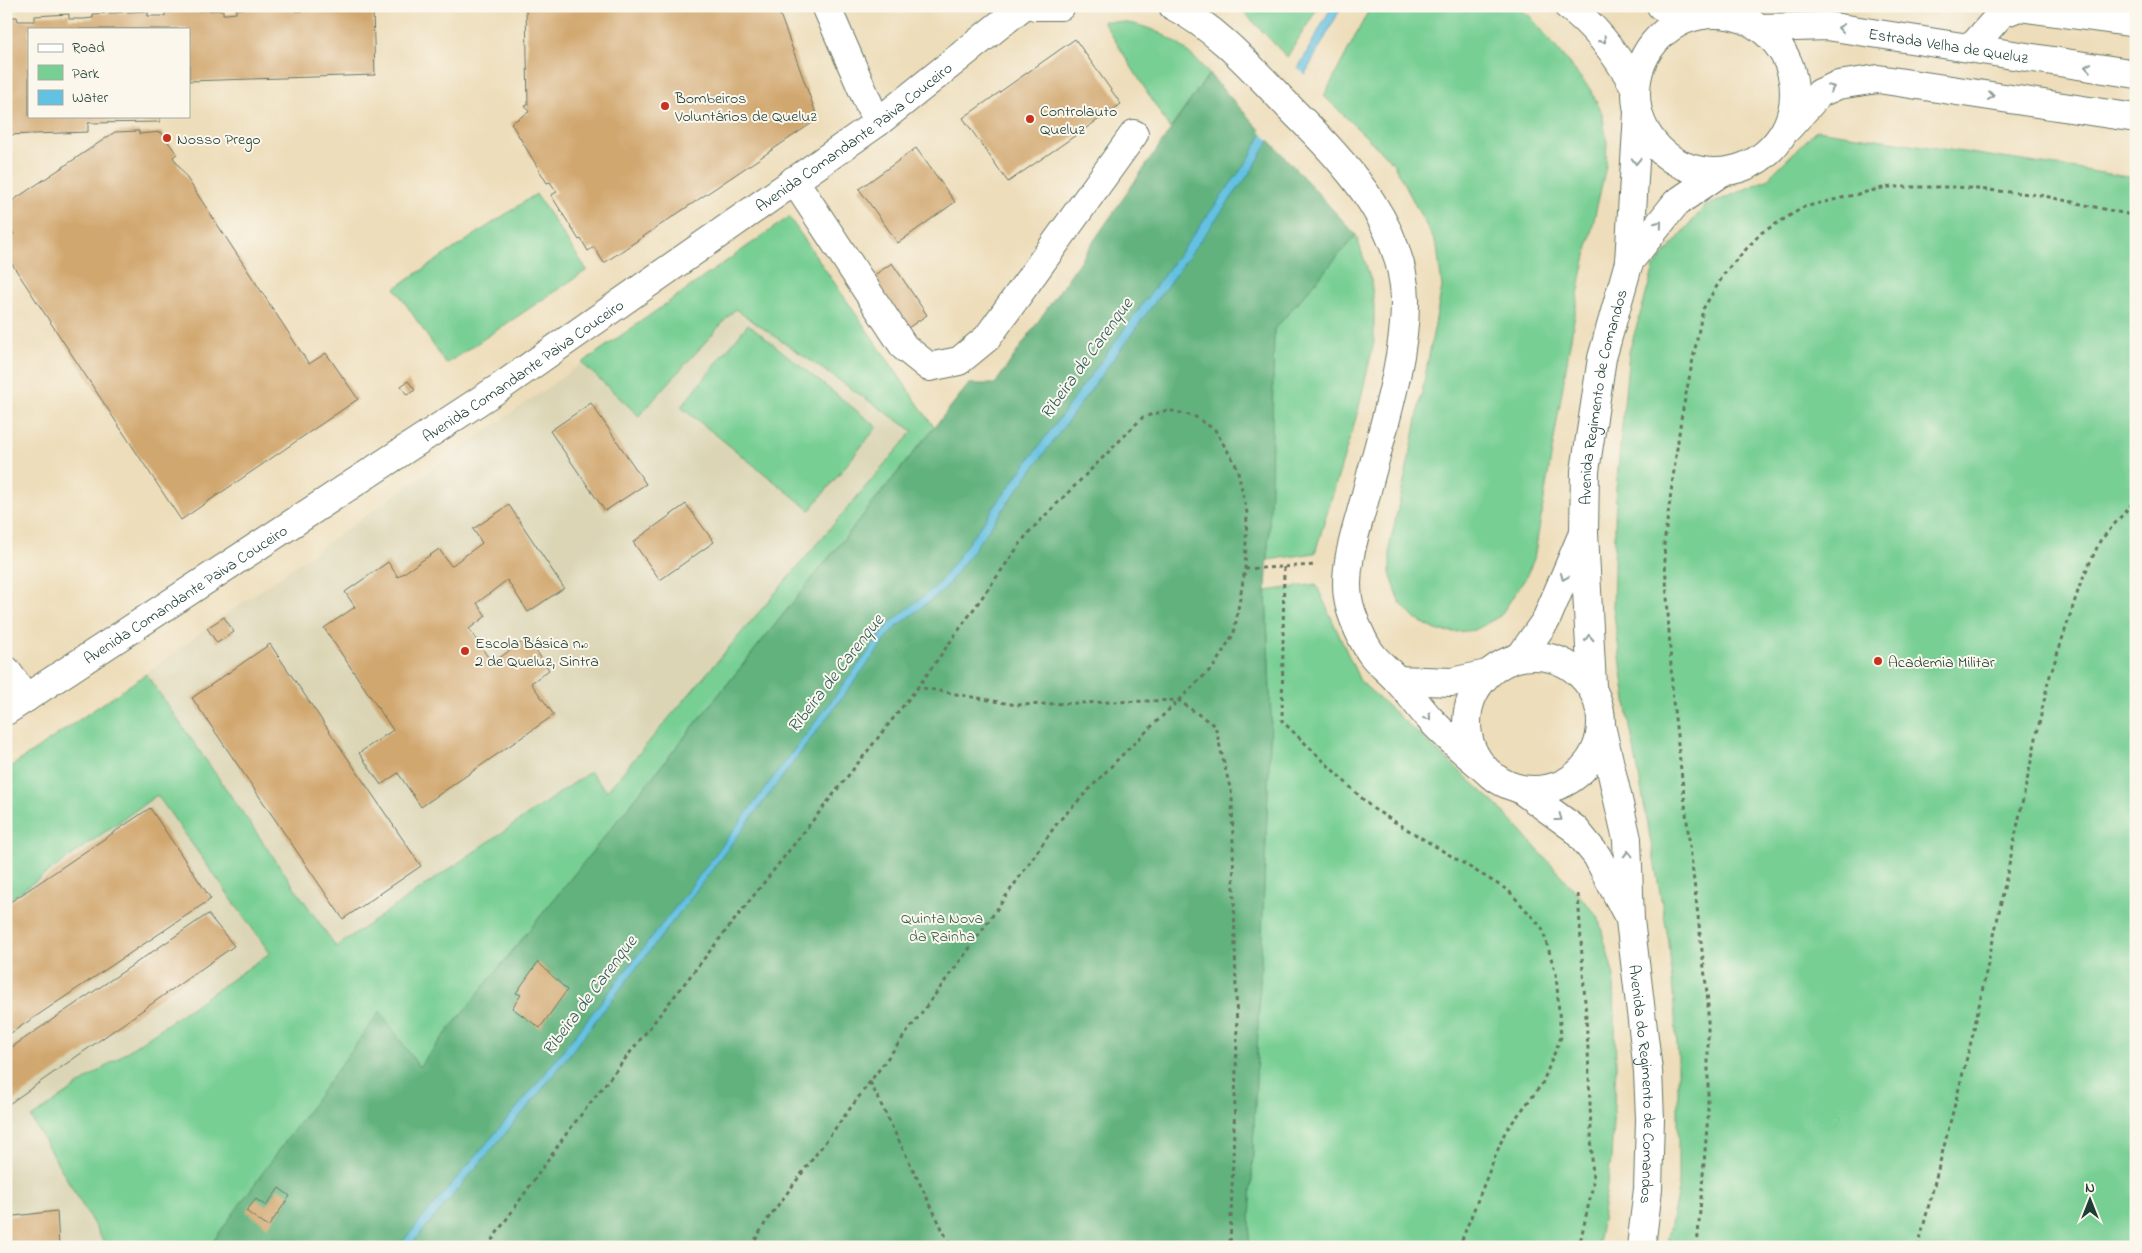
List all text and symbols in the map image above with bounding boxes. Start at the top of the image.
one-way arrow [1836,23,1844,34]
street label: Estrada Velha de Queluz [1867,23,2030,71]
legend [28,28,190,118]
one-way arrow [1597,35,1606,44]
text: Road [72,37,105,59]
street label: Avenida Comandante Paiva Couceiro [751,57,958,219]
one-way arrow [2083,62,2092,72]
text: Park [72,63,100,85]
one-way arrow [1826,84,1835,94]
text: Water [72,87,108,109]
place label: Bombeiros Voluntários de Queluz [674,87,817,129]
one-way arrow [1988,90,1996,101]
marker: Bombeiros Voluntários de Queluz [659,100,671,112]
place label: Controlauto Queluz [1040,100,1117,142]
marker: Controlauto Queluz [1024,113,1036,125]
place label: Nosso Prego [177,128,261,152]
marker: Nosso Prego [161,132,173,144]
one-way arrow [1630,157,1641,165]
one-way arrow [1653,221,1661,230]
street label: Avenida Regimento de Comandos [1574,287,1635,505]
water label: Ribeira de Carenque [1035,292,1141,425]
street label: Avenida Comandante Paiva Couceiro [418,294,629,449]
street label: Avenida Comandante Paiva Couceiro [79,520,293,671]
one-way arrow [1560,572,1571,581]
water label: Ribeira de Carenque [782,609,892,739]
place label: Escola Básica n.º 2 de Queluz, Sintra [475,632,599,674]
one-way arrow [1584,633,1595,641]
marker: Escola Básica n.º 2 de Queluz, Sintra [459,645,471,657]
place label: Academia Militar [1888,651,1995,675]
marker: Academia Militar [1872,655,1884,667]
one-way arrow [1423,712,1432,721]
one-way arrow [1553,812,1563,821]
one-way arrow [1622,849,1633,857]
park label: Quinta Nova da Rainha [901,907,983,949]
water label: Ribeira de Carenque [537,930,645,1062]
street label: Avenida do Regimento de Comandos [1621,963,1660,1205]
north arrow [2064,1176,2114,1226]
text: N [2085,1178,2095,1199]

